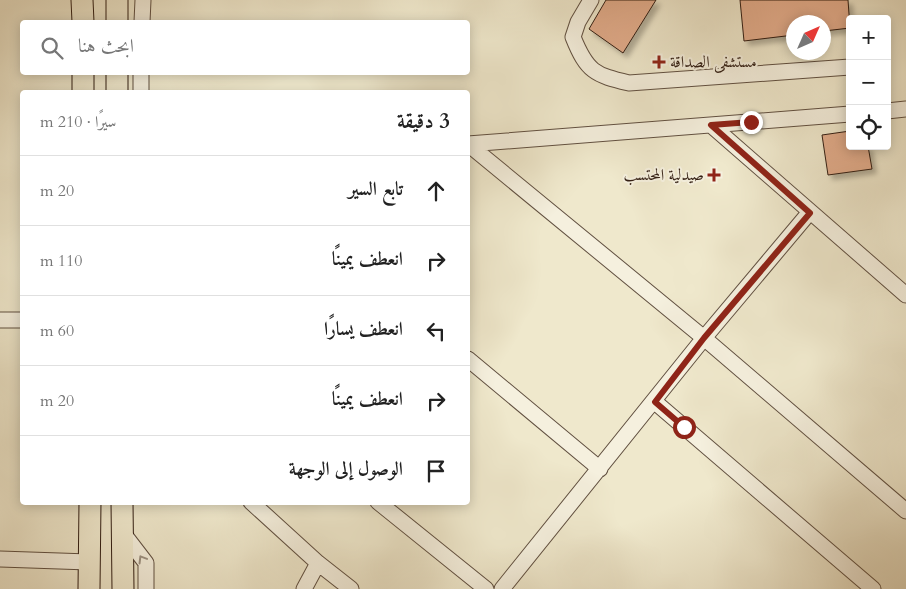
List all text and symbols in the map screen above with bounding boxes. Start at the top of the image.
north arrow [786,15,831,60]
map controls [846,15,891,150]
button: + [846,15,891,60]
search box [20,20,470,75]
text: ابحث هنا [78,33,134,59]
icon: search [38,34,66,62]
place label: مستشفى الصداقة [670,51,757,73]
marker: مستشفى الصداقة [652,55,666,69]
button: − [846,60,891,105]
button: locate [846,105,891,150]
text: 3 دقيقة [397,107,450,136]
text: سيرًا · 210 m [40,111,116,133]
route end [740,111,763,134]
place label: صيدلية المحتسب [624,164,704,186]
marker: صيدلية المحتسب [708,169,720,181]
text: تابع السير [348,176,403,202]
icon: ahead [422,177,450,205]
text: 20 m [40,180,74,202]
text: انعطف يمينًا [332,246,403,272]
icon: right [422,247,450,275]
text: 110 m [40,250,82,272]
text: انعطف يسارًا [324,316,403,342]
icon: left [422,317,450,345]
text: 60 m [40,320,74,342]
text: انعطف يمينًا [332,386,403,412]
icon: right [422,387,450,415]
text: 20 m [40,390,74,412]
route start [673,416,696,439]
text: الوصول إلى الوجهة [289,456,403,482]
icon: arrive [422,457,450,485]
one-way arrow [138,555,148,564]

